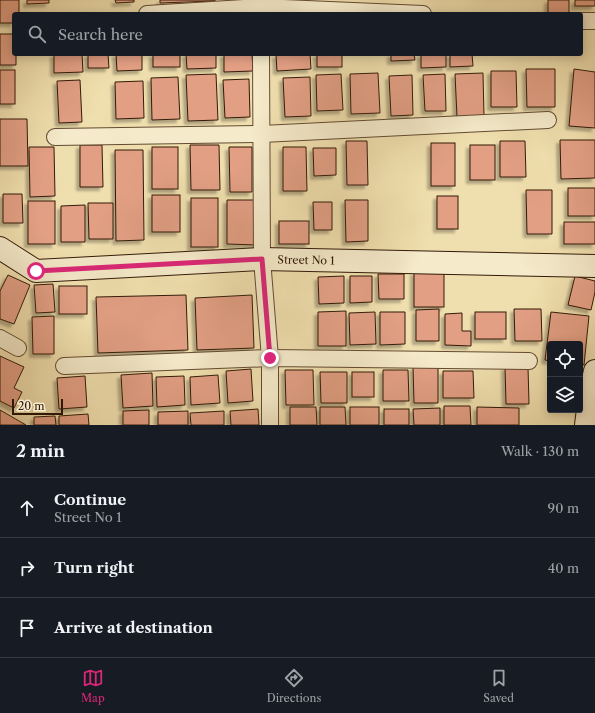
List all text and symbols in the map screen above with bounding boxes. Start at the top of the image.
search box [12,12,583,56]
icon: search [26,23,48,45]
text: Search here [58,25,143,44]
street label: Street No 1 [277,253,335,268]
route start [27,262,45,280]
map controls [547,341,583,413]
button: locate [547,341,583,377]
route end [261,349,279,367]
button: layers [547,377,583,413]
scale bar [12,397,63,416]
text: 20 m [18,399,44,413]
text: 2 min [16,441,65,461]
text: Walk · 130 m [501,443,579,459]
text: Continue [54,490,126,509]
icon: ahead [16,497,38,519]
text: 90 m [548,500,579,516]
text: Street No 1 [54,509,122,525]
icon: right [16,557,38,579]
text: Turn right [54,558,134,577]
text: 40 m [548,560,579,576]
icon: arrive [16,617,38,639]
text: Arrive at destination [54,618,213,637]
tab: Map [81,667,105,705]
tab: Directions [267,667,321,705]
tab: Saved [483,667,514,705]

